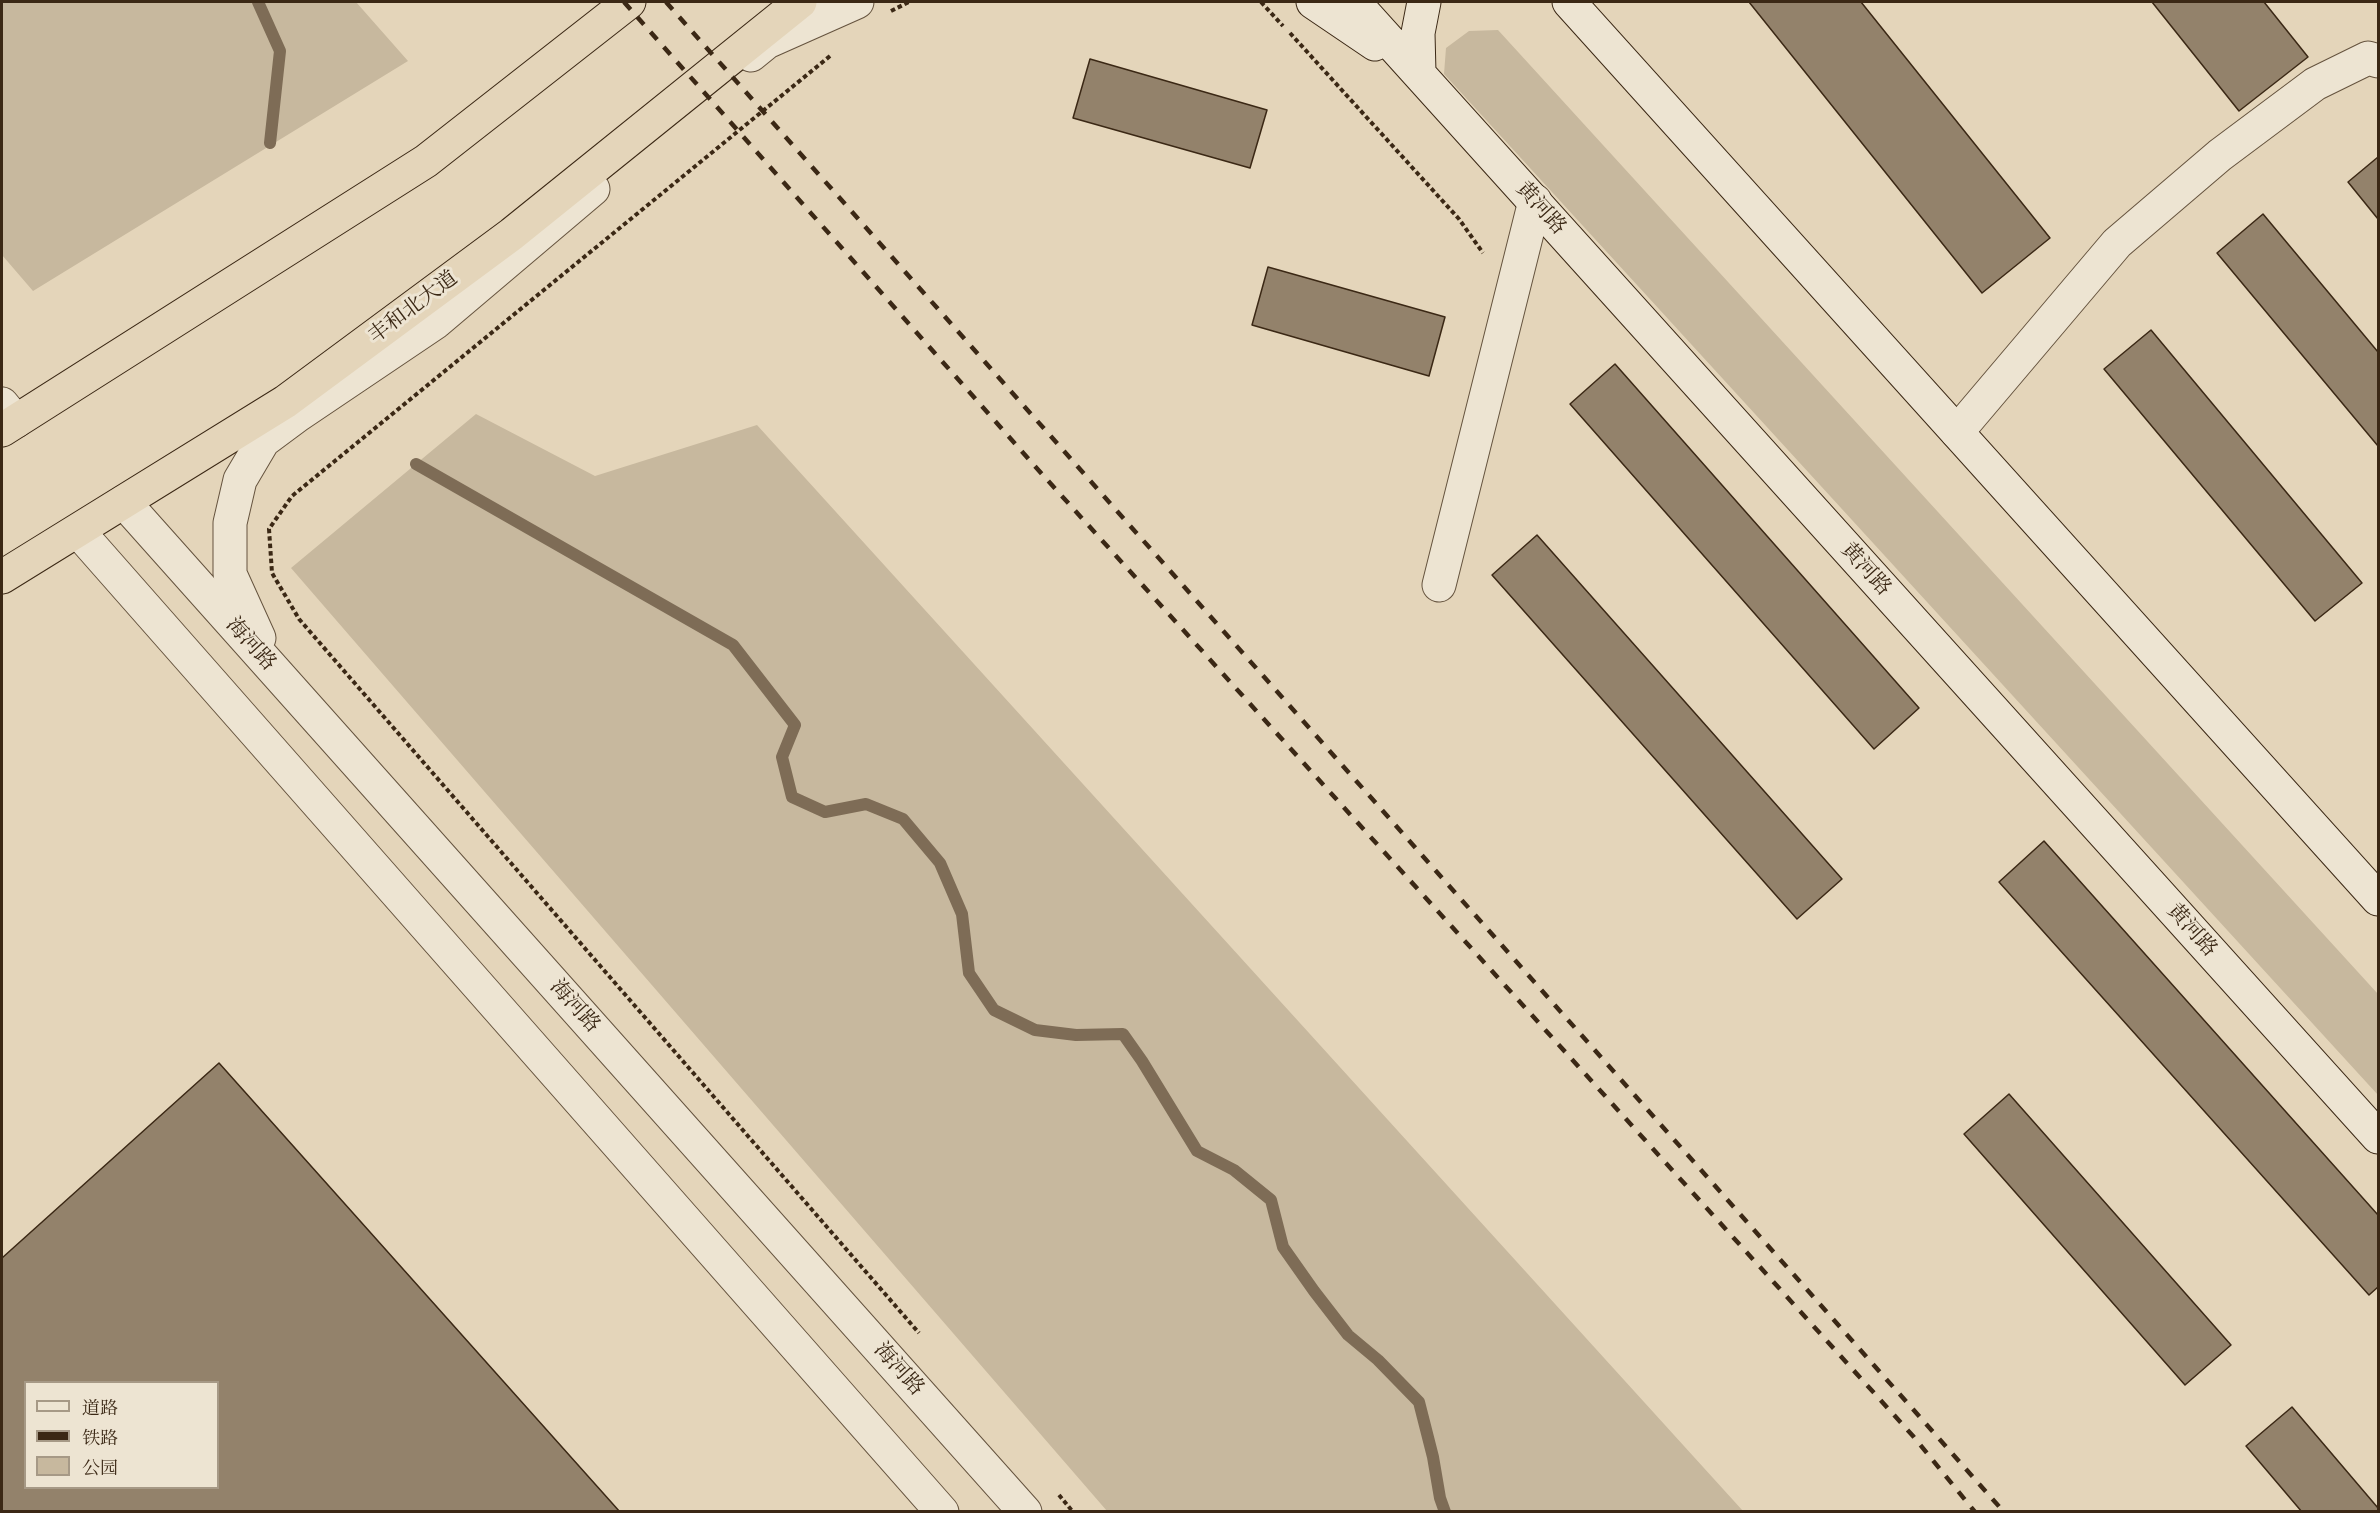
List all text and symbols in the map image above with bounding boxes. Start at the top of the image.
street label: 黄河路 [1511,176,1571,240]
street label: 丰和北大道 [363,265,463,349]
street label: 黄河路 [1836,537,1896,601]
street label: 海河路 [221,612,281,676]
street label: 黄河路 [2162,898,2222,962]
street label: 海河路 [545,974,605,1038]
street label: 海河路 [869,1337,929,1401]
legend [24,1381,219,1489]
text: 道路 [82,1397,118,1419]
text: 铁路 [82,1427,118,1449]
text: 公园 [82,1457,118,1479]

